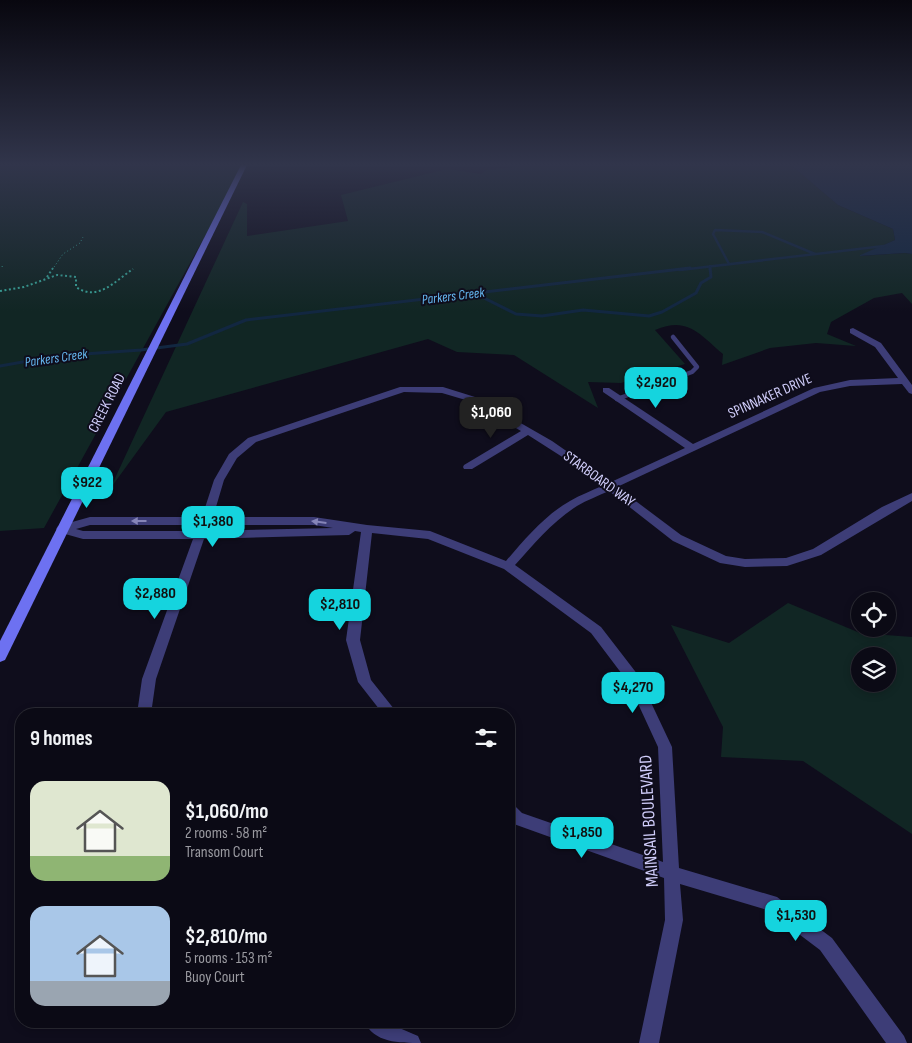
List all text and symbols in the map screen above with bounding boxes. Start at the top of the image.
water label: Parkers Creek [421,284,486,308]
water label: Parkers Creek [23,345,89,371]
pin: $2,920 [615,366,697,409]
street label: SPINNAKER DRIVE [725,369,815,423]
street label: CREEK ROAD [84,370,130,436]
text: $2,920 [635,373,677,392]
pin: $1,060 [450,396,532,439]
text: $1,060 [470,403,512,422]
street label: STARBOARD WAY [560,447,639,512]
pin: $922 [57,466,117,509]
text: $922 [72,473,102,492]
pin: $1,380 [172,506,254,548]
text: $1,380 [193,512,233,531]
one-way arrow [131,517,147,525]
one-way arrow [311,518,327,526]
pin: $2,880 [114,578,196,620]
text: $2,880 [134,584,176,603]
pin: $2,810 [299,588,381,631]
map controls [851,592,896,692]
button: locate [851,592,896,637]
text: $2,810 [320,595,360,614]
button: layers [851,647,896,692]
pin: $4,270 [592,672,674,714]
text: $4,270 [613,678,653,697]
icon: filters [472,724,500,752]
text: 9 homes [30,726,93,751]
street label: MAINSAIL BOULEVARD [635,754,663,888]
text: $1,060/mo [185,799,268,824]
icon: home [70,801,130,861]
pin: $1,850 [541,816,623,859]
text: $1,850 [562,823,602,842]
text: 2 rooms · 58 m² [185,824,267,843]
text: Transom Court [185,843,263,862]
pin: $1,530 [755,900,837,942]
text: $1,530 [776,906,816,925]
text: $2,810/mo [185,924,267,949]
icon: home [70,926,130,986]
text: 5 rooms · 153 m² [185,949,272,968]
text: Buoy Court [185,968,245,987]

